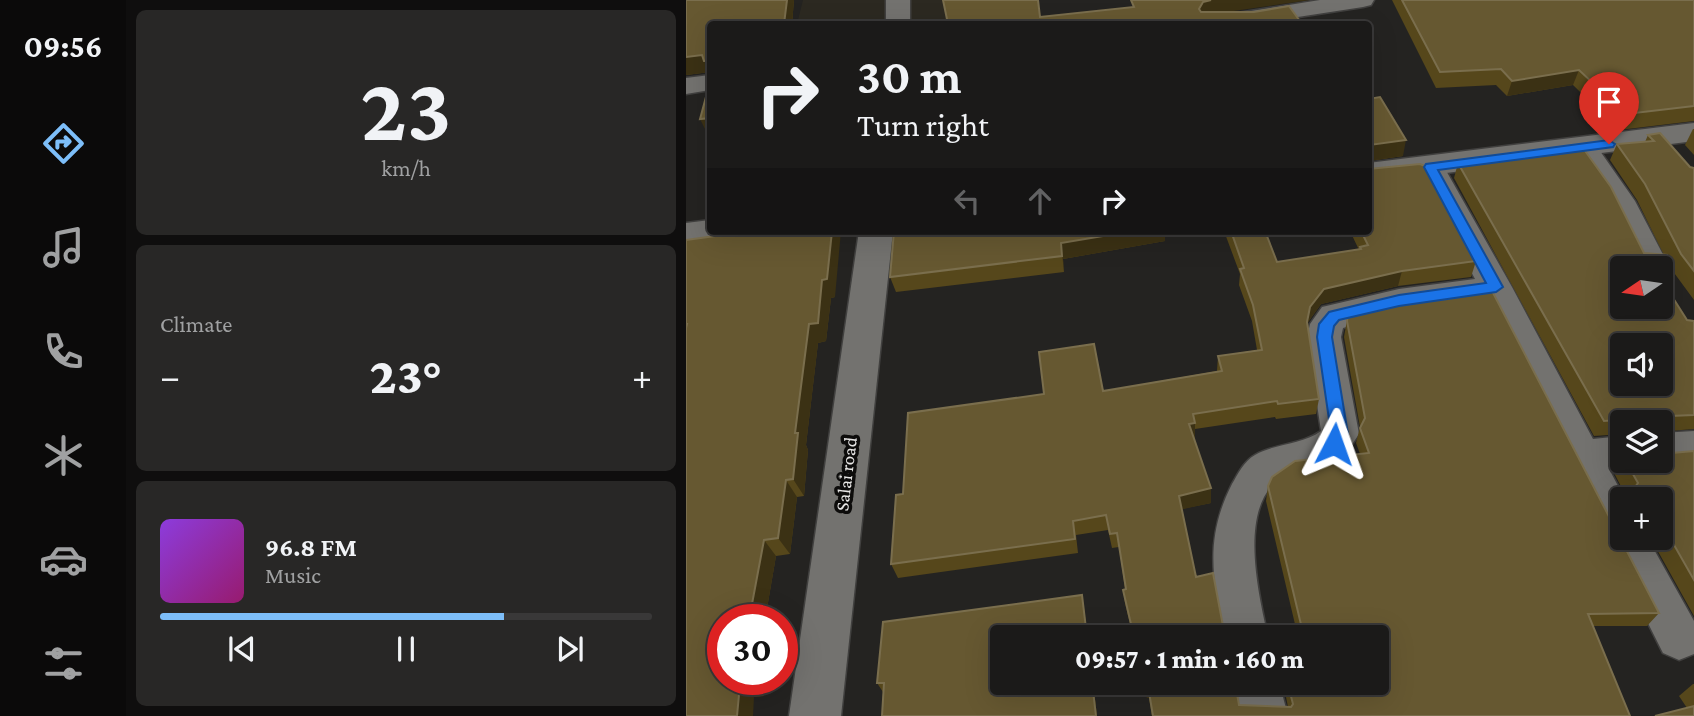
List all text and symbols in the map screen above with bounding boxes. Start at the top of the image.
text: 09:56 [24,28,102,64]
icon: right [742,49,833,140]
text: 30 m [857,49,962,104]
text: 23 [361,58,451,160]
pin [1579,72,1639,144]
icon: arrive [1590,83,1628,121]
text: Turn right [857,107,989,143]
icon: directions [39,119,88,168]
text: km/h [381,155,431,181]
icon: left [948,182,986,220]
icon: ahead [1021,182,1059,220]
icon: right [1094,182,1132,220]
icon: music [39,223,88,272]
north arrow [1610,256,1673,318]
map controls [1610,256,1673,550]
text: Climate [160,311,232,337]
icon: phone [39,327,88,376]
button: sound [1610,333,1673,396]
text: 23° [370,346,442,404]
text: − [160,355,180,397]
text: + [632,355,652,397]
position arrow [1297,407,1371,481]
button: layers [1610,410,1673,473]
icon: climate [39,431,88,480]
street label: Salai road [831,436,861,512]
button: + [1610,487,1673,550]
text: 96.8 FM [265,533,357,562]
icon: car [39,535,88,584]
text: Music [265,562,321,588]
speed limit sign: 30 [707,604,798,695]
icon: previous [223,630,261,668]
icon: pause [387,630,425,668]
icon: next [551,630,589,668]
icon: filters [39,639,88,688]
text: 09:57 · 1 min · 160 m [1075,645,1304,674]

